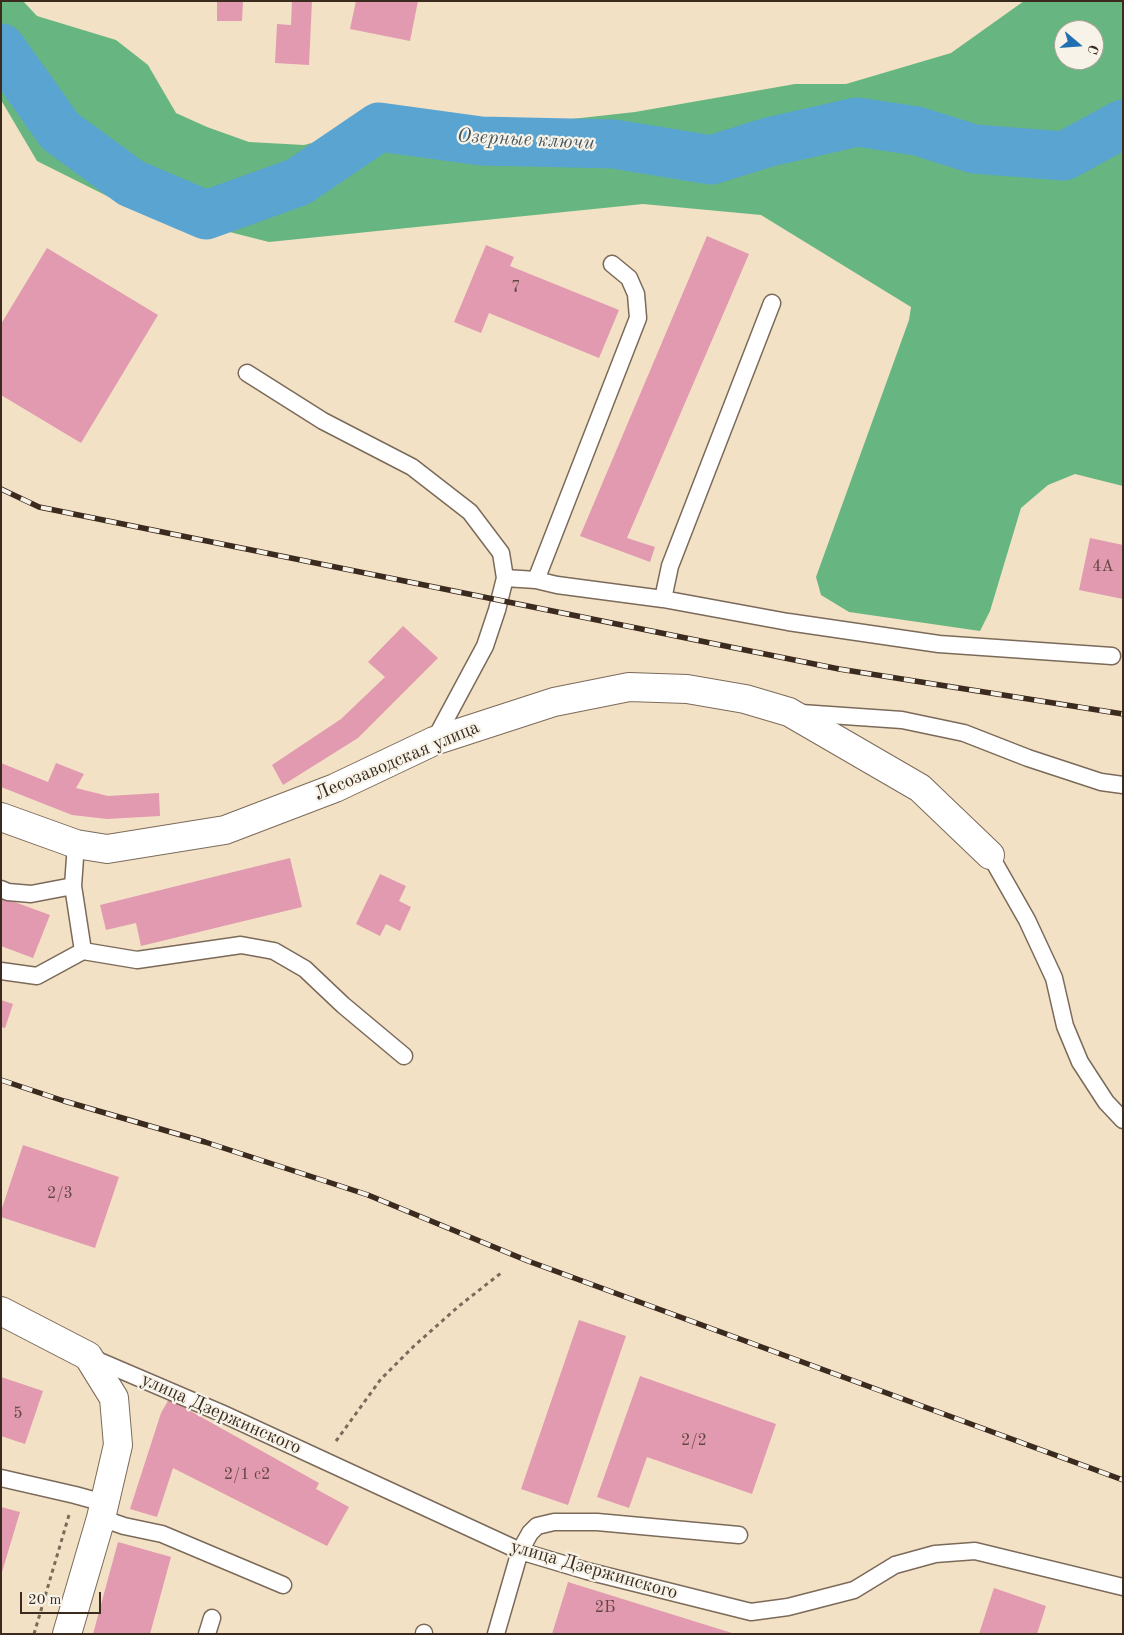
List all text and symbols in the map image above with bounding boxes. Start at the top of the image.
north arrow [1054,20,1104,70]
text: С [1084,43,1100,56]
water label: Озерные ключи [456,124,596,156]
house number: 7 [511,278,521,298]
house number: 4А [1092,557,1114,577]
street label: Лесозаводская улица [311,716,483,806]
house number: 2/3 [47,1184,73,1204]
street label: улица Дзержинского [137,1368,305,1460]
house number: 5 [13,1404,23,1424]
house number: 2/2 [681,1431,707,1451]
house number: 2/1 с2 [224,1465,270,1485]
street label: улица Дзержинского [508,1535,680,1605]
scale bar [22,1582,104,1614]
text: 20 m [28,1593,62,1608]
house number: 2Б [595,1598,615,1618]

